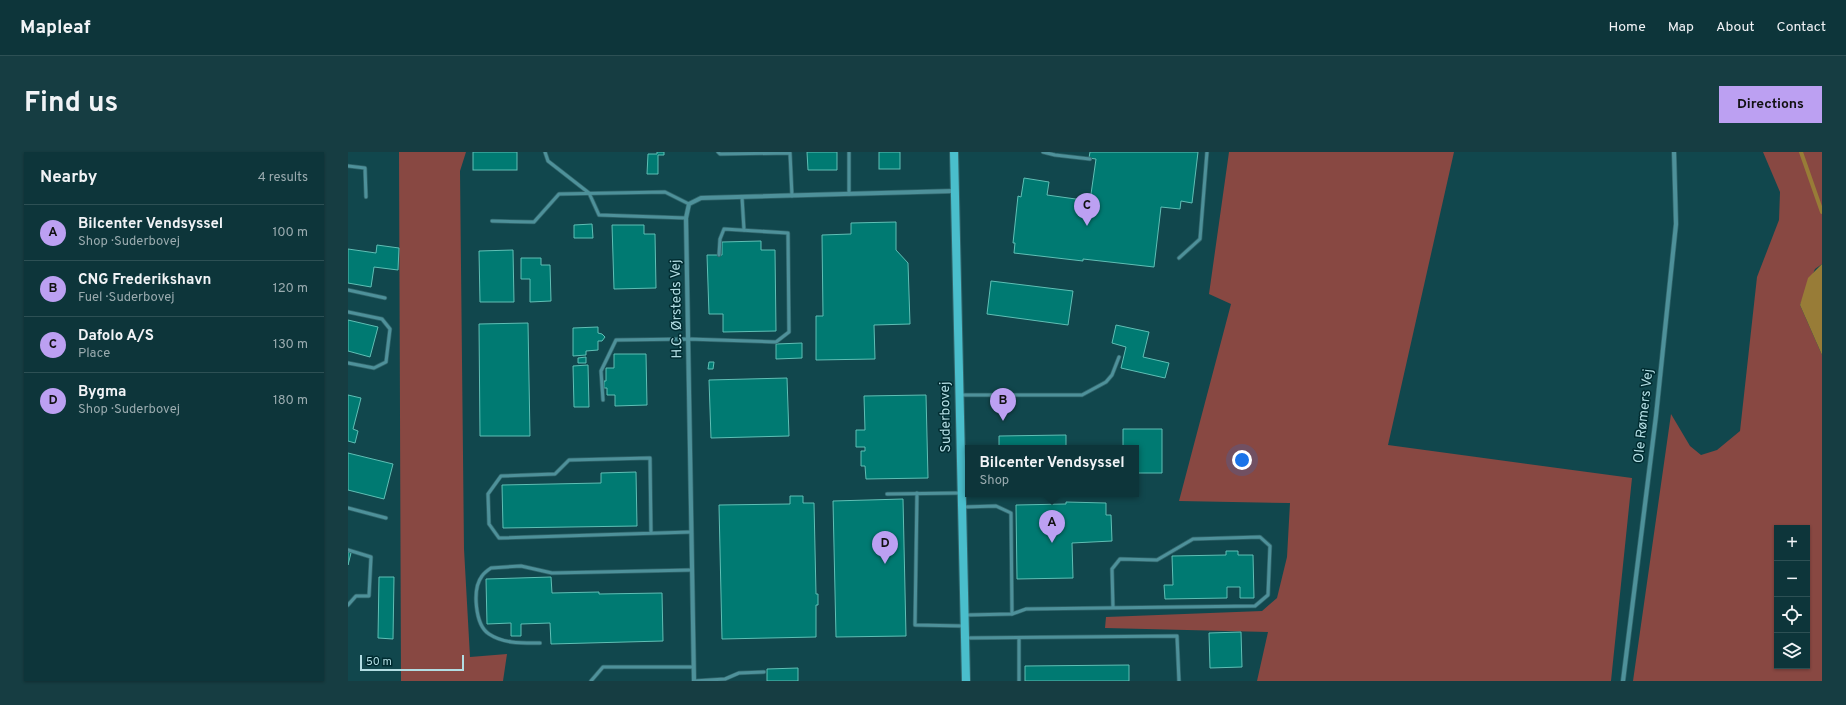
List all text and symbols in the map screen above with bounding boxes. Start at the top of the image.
text: Mapleaf [20,16,91,40]
text: Home [1609,19,1646,36]
text: Map [1668,19,1694,36]
text: About [1716,19,1755,36]
text: Contact [1777,19,1826,36]
text: Find us [24,86,118,122]
button: Directions [1719,86,1822,123]
text: Nearby [40,167,97,189]
text: 4 results [258,170,308,186]
pin: C [1074,193,1100,226]
text: Bilcenter Vendsyssel [78,215,223,234]
text: A [48,225,58,241]
text: 100 m [272,225,308,241]
text: Shop · Suderbovej [78,234,180,250]
street label: H.C. Ørsteds Vej [668,259,686,359]
text: CNG Frederikshavn [78,271,211,290]
text: B [49,281,57,297]
text: 120 m [273,281,308,297]
text: Fuel · Suderbovej [78,290,175,306]
text: Dafolo A/S [78,327,154,346]
text: C [49,337,57,353]
text: 130 m [273,337,308,353]
text: Place [78,346,110,362]
street label: Ole Rømers Vej [1631,368,1657,464]
street label: Suderbovej [937,381,955,453]
text: Bygma [78,383,126,402]
pin: B [990,388,1016,421]
text: D [48,393,58,409]
text: 180 m [273,393,308,409]
text: Shop · Suderbovej [78,402,180,418]
popup [965,445,1139,497]
your location [1232,450,1252,470]
text: Bilcenter Vendsyssel [979,454,1125,473]
text: Shop [979,473,1009,489]
pin: A [1039,510,1065,543]
map controls [1774,525,1810,669]
button: + [1774,525,1810,561]
pin: D [872,531,898,564]
button: − [1774,561,1810,597]
button: locate [1774,597,1810,633]
button: layers [1774,633,1810,669]
scale bar [360,653,464,672]
text: 50 m [366,655,392,669]

